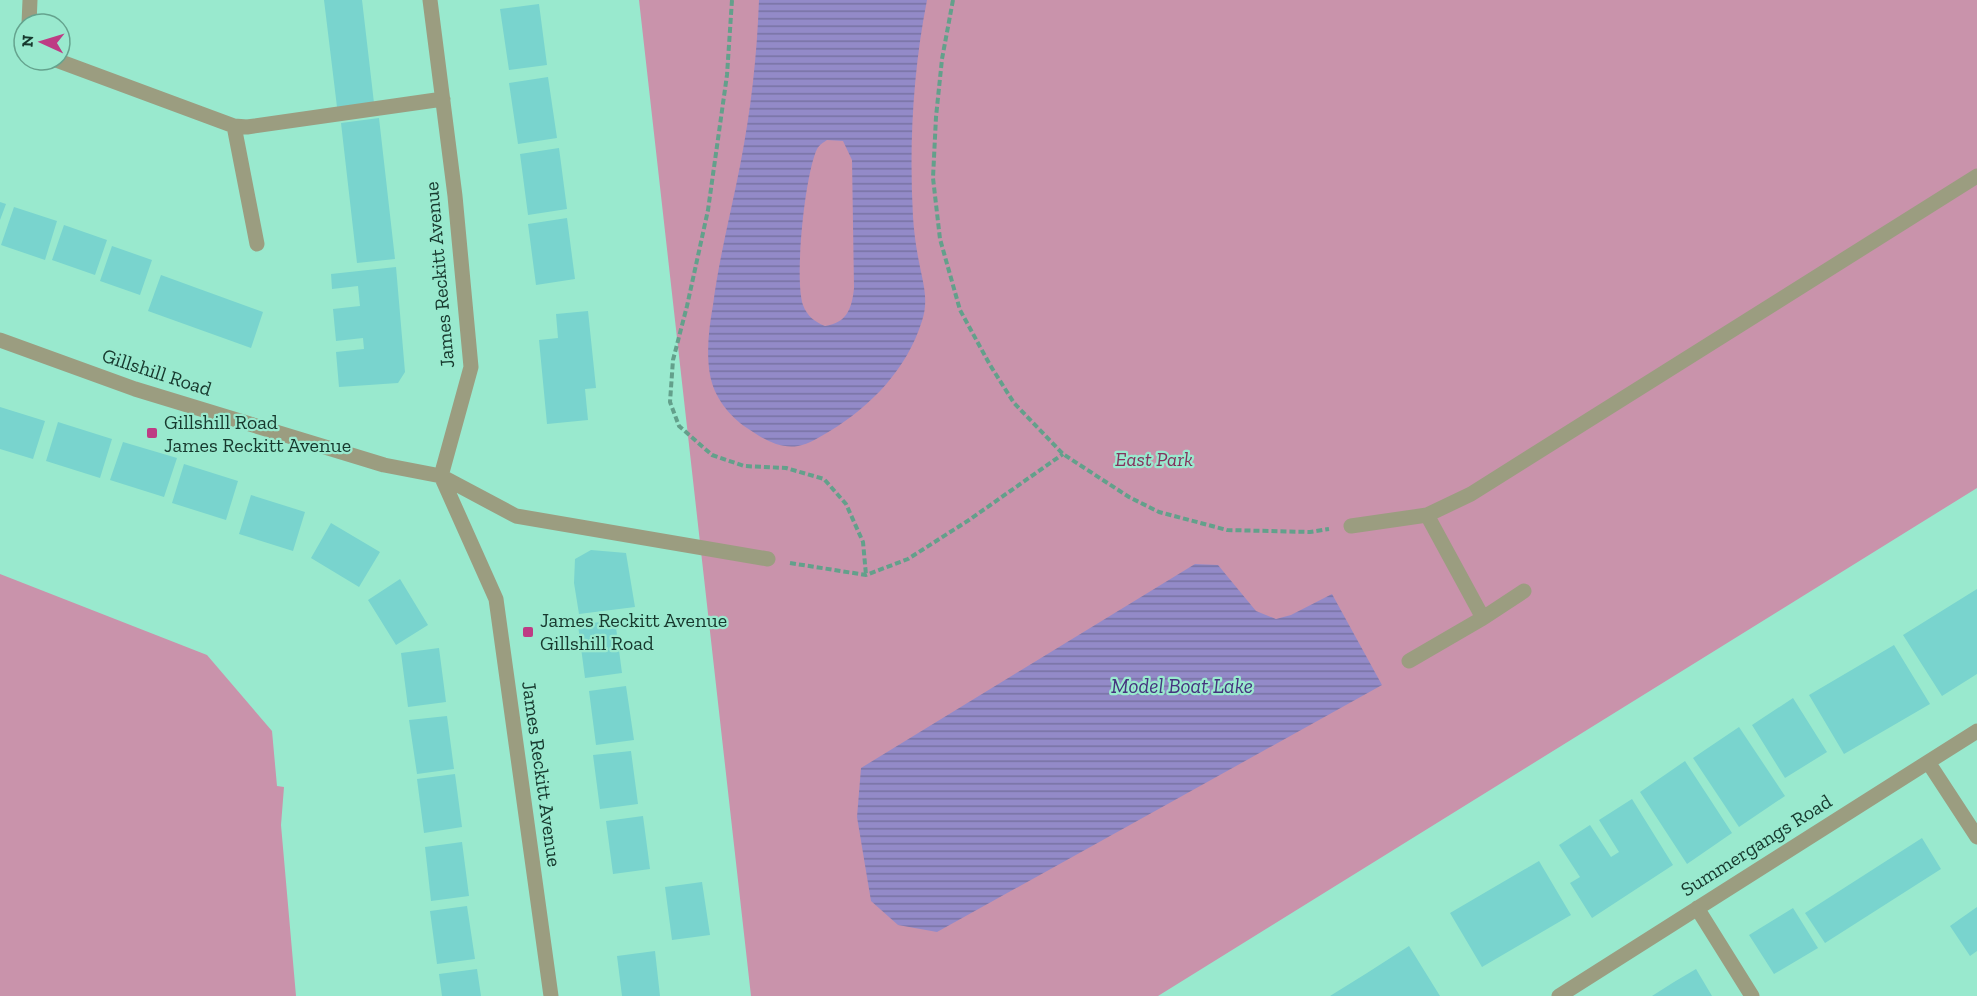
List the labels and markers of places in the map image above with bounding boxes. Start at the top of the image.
place label: Gillshill Road James Reckitt Avenue [164,410,351,457]
marker: Gillshill Road James Reckitt Avenue [145,426,159,440]
place label: James Reckitt Avenue Gillshill Road [540,608,727,655]
marker: James Reckitt Avenue Gillshill Road [521,625,535,639]

